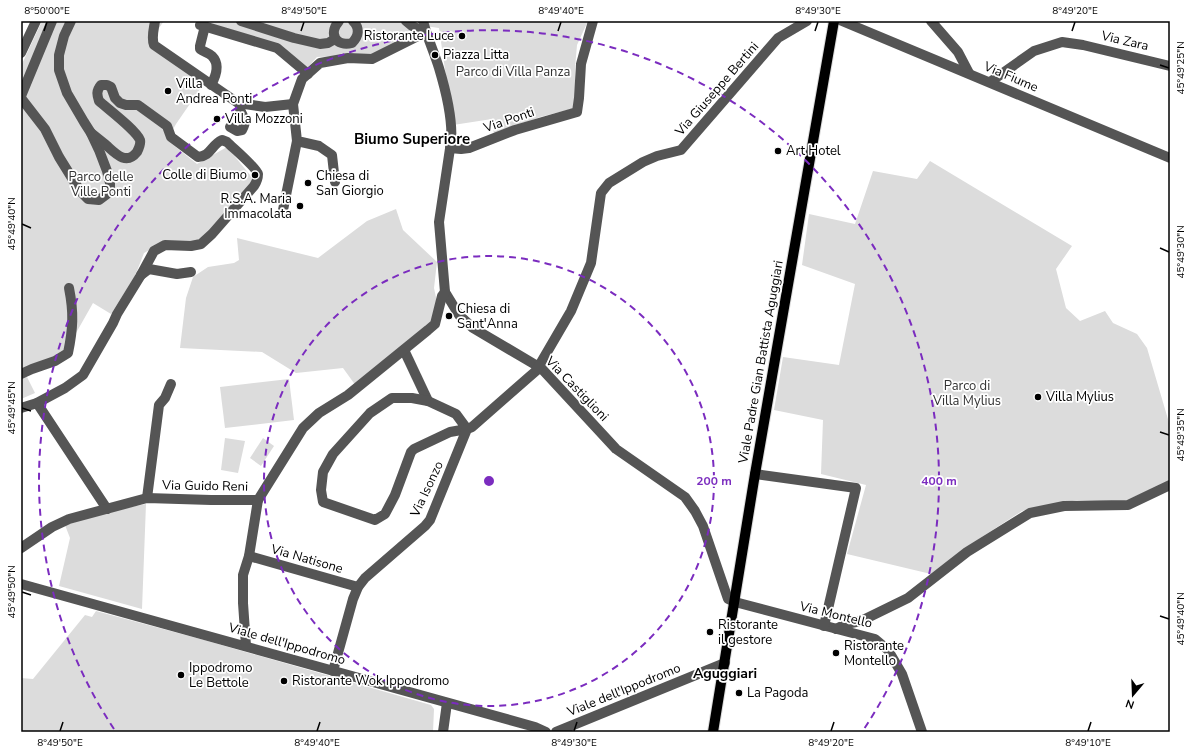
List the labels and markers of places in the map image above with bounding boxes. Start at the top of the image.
place label: Ristorante Luce [364,27,454,45]
marker: Ristorante Luce [457,31,467,41]
place label: Piazza Litta [443,46,509,64]
marker: Piazza Litta [430,50,440,60]
place label: Villa Andrea Ponti [175,75,252,108]
marker: Villa Andrea Ponti [163,86,173,96]
place label: Villa Mozzoni [224,110,303,128]
marker: Villa Mozzoni [212,114,222,124]
place label: Art Hotel [786,142,841,160]
marker: Art Hotel [773,146,783,156]
place label: Colle di Biumo [162,166,247,184]
place label: Chiesa di San Giorgio [316,167,384,200]
marker: Colle di Biumo [250,170,260,180]
marker: Chiesa di San Giorgio [303,178,313,188]
place label: R.S.A. Maria Immacolata [220,190,292,223]
marker: R.S.A. Maria Immacolata [295,201,305,211]
place label: Chiesa di Sant'Anna [457,300,518,333]
marker: Chiesa di Sant'Anna [444,311,454,321]
place label: Villa Mylius [1045,388,1114,406]
marker: Villa Mylius [1033,392,1043,402]
centre of rings [482,474,496,488]
place label: Ristorante il gestore [718,616,778,649]
marker: Ristorante il gestore [705,627,715,637]
place label: Ristorante Montello [844,637,904,670]
marker: Ristorante Montello [831,648,841,658]
place label: Ippodromo Le Bettole [189,659,252,692]
marker: Ippodromo Le Bettole [176,670,186,680]
place label: Ristorante Wok Ippodromo [292,672,449,690]
marker: Ristorante Wok Ippodromo [279,676,289,686]
place label: La Pagoda [747,684,808,702]
marker: La Pagoda [734,688,744,698]

